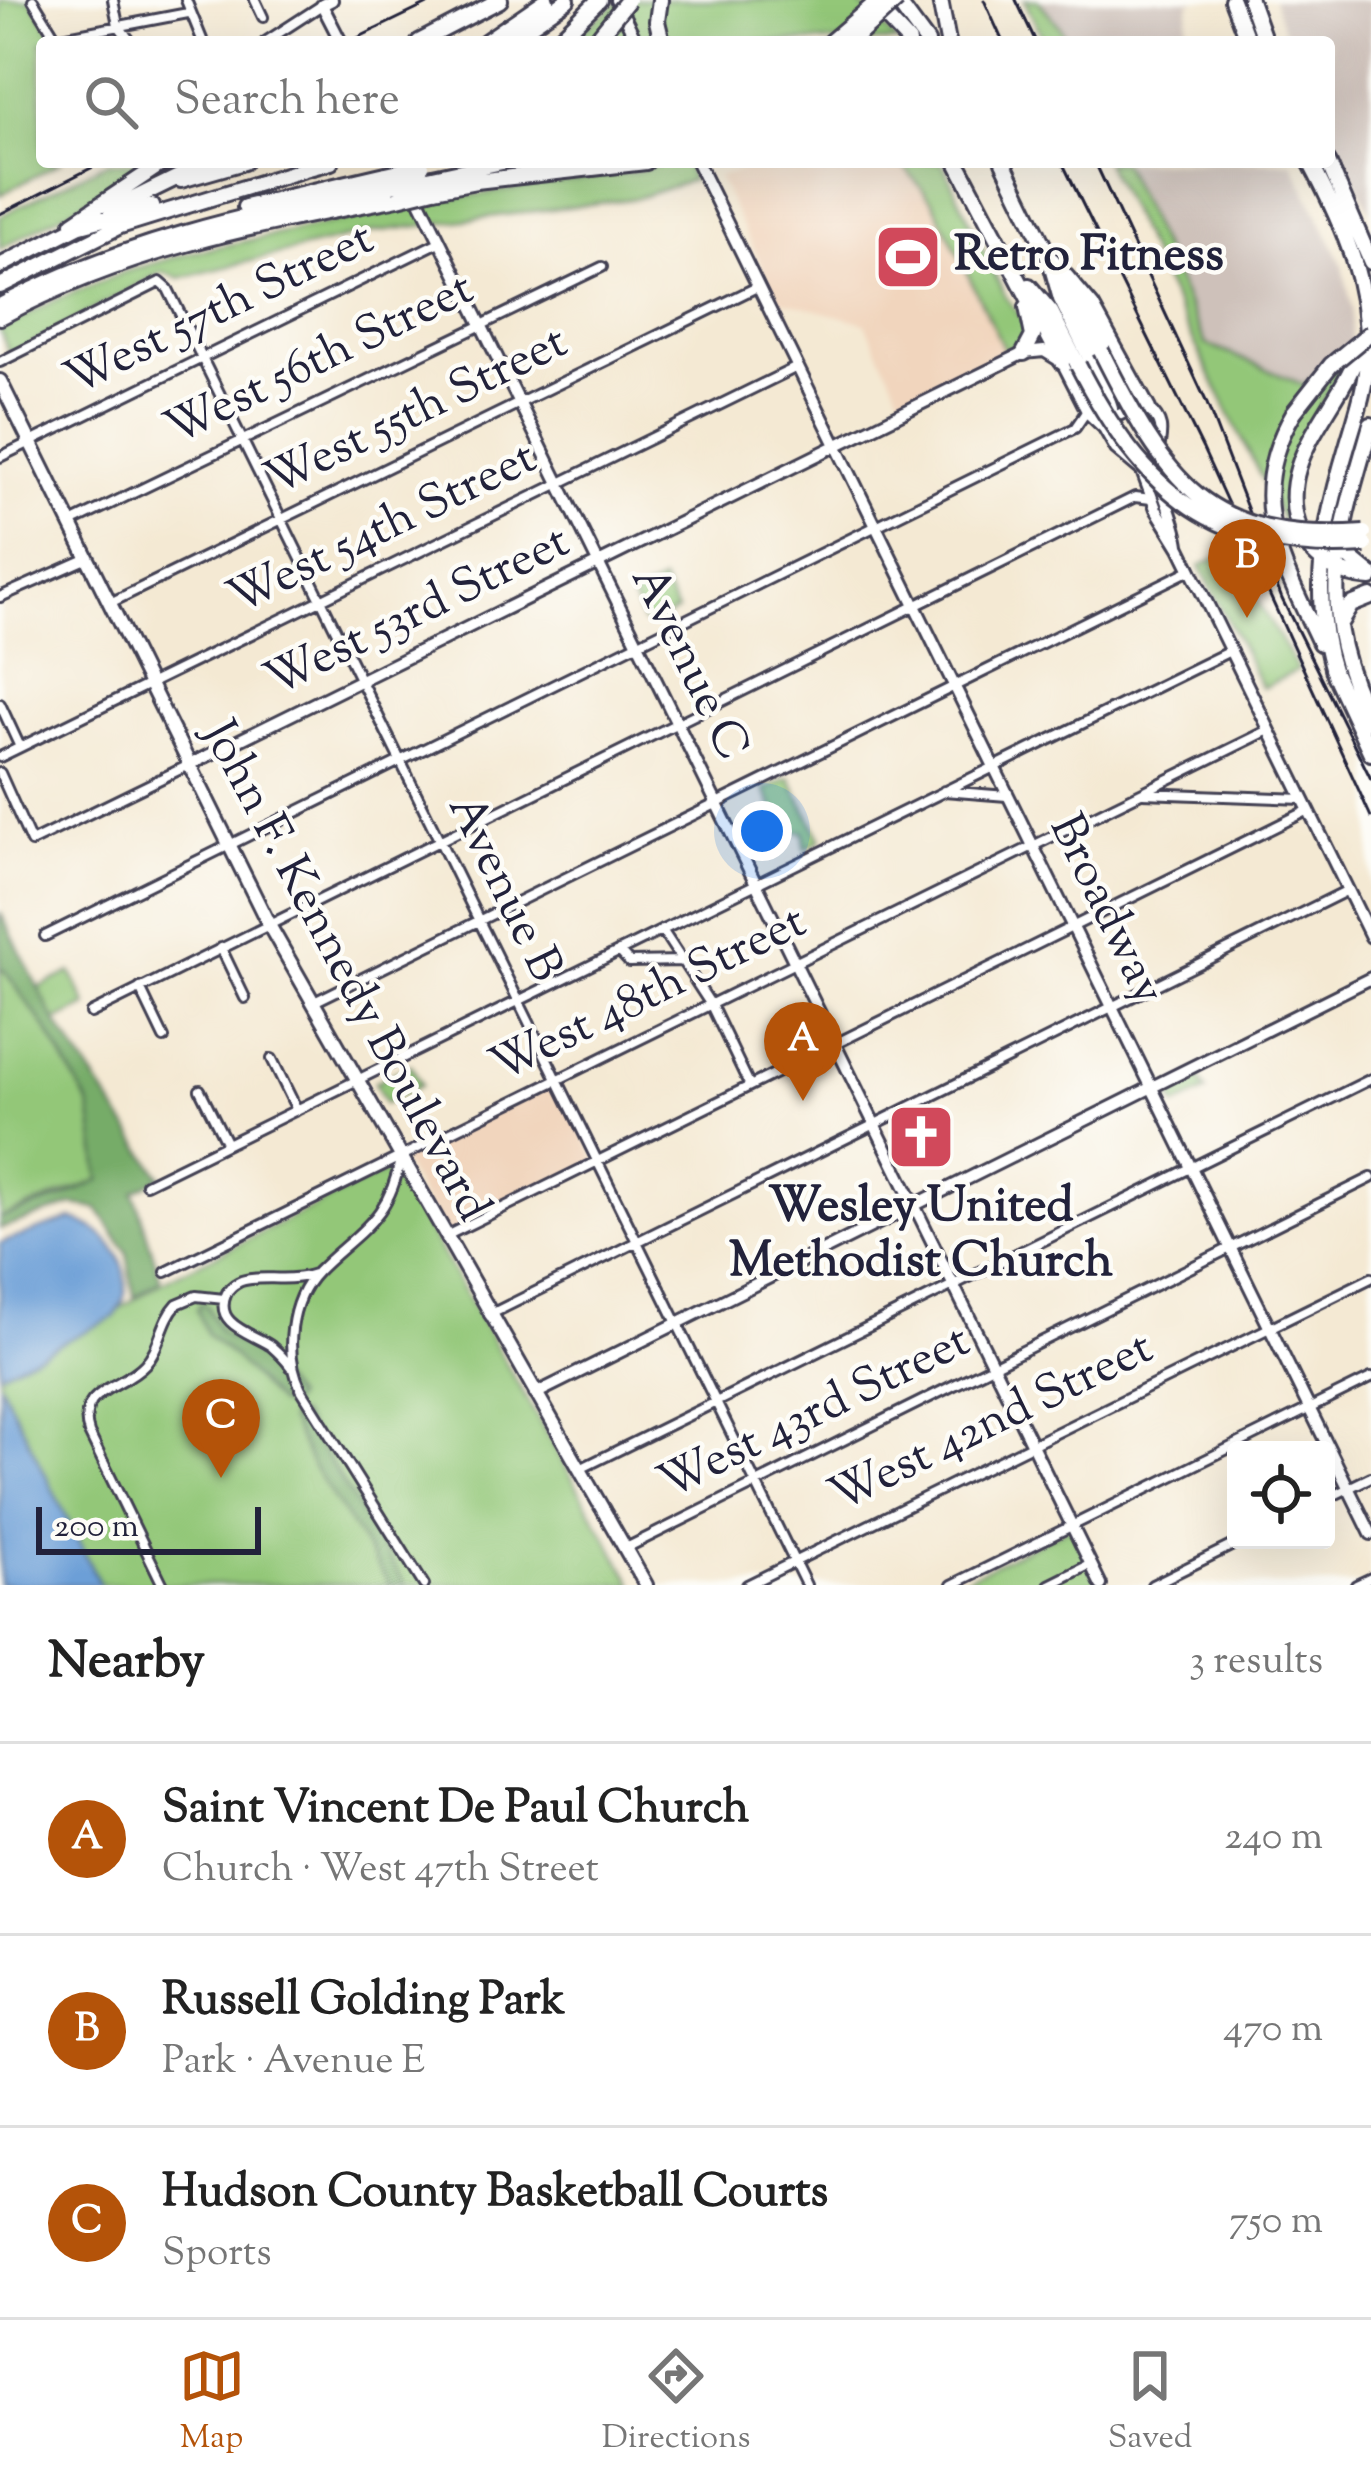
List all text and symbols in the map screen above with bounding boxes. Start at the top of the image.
search box [36,36,1335,168]
icon: search [78,69,144,135]
text: Search here [174,70,400,135]
street label: West 57th Street [54,206,386,416]
sports icon: Retro Fitness [873,222,943,292]
place label: Retro Fitness [954,223,1224,292]
street label: West 56th Street [154,257,486,465]
street label: West 55th Street [254,310,580,516]
street label: West 54th Street [217,425,549,635]
street label: West 53rd Street [254,509,582,717]
pin: B [1208,519,1286,618]
street label: Avenue C [611,555,765,773]
street label: John F. Kennedy Boulevard [181,707,506,1235]
street label: Avenue B [428,784,578,994]
your location [732,801,792,861]
street label: Broadway [1029,803,1181,1017]
street label: West 48th Street [480,890,818,1102]
pin: A [764,1002,842,1101]
church icon: Wesley United Methodist Church [886,1102,956,1172]
place label: Wesley United Methodist Church [729,1174,1113,1298]
street label: West 43rd Street [648,1309,982,1519]
street label: West 42nd Street [819,1316,1165,1532]
pin: C [182,1379,260,1478]
map controls [1227,1441,1335,1549]
button: locate [1227,1441,1335,1549]
scale bar [36,1501,261,1554]
text: 200 m [54,1504,139,1552]
text: Nearby [48,1627,205,1700]
text: 3 results [1189,1635,1323,1691]
text: Saint Vincent De Paul Church [162,1778,749,1843]
text: A [71,1811,103,1867]
text: 240 m [1224,1811,1323,1867]
text: Church · West 47th Street [162,1843,599,1899]
text: Russell Golding Park [162,1970,565,2035]
text: B [75,2003,99,2059]
text: 470 m [1223,2003,1323,2059]
text: Park · Avenue E [162,2035,425,2091]
text: Hudson County Basketball Courts [162,2162,828,2227]
text: C [71,2195,103,2251]
text: 750 m [1229,2195,1323,2251]
text: Sports [162,2227,272,2283]
tab: Map [179,2343,245,2463]
tab: Directions [602,2343,751,2463]
tab: Saved [1108,2343,1192,2463]

